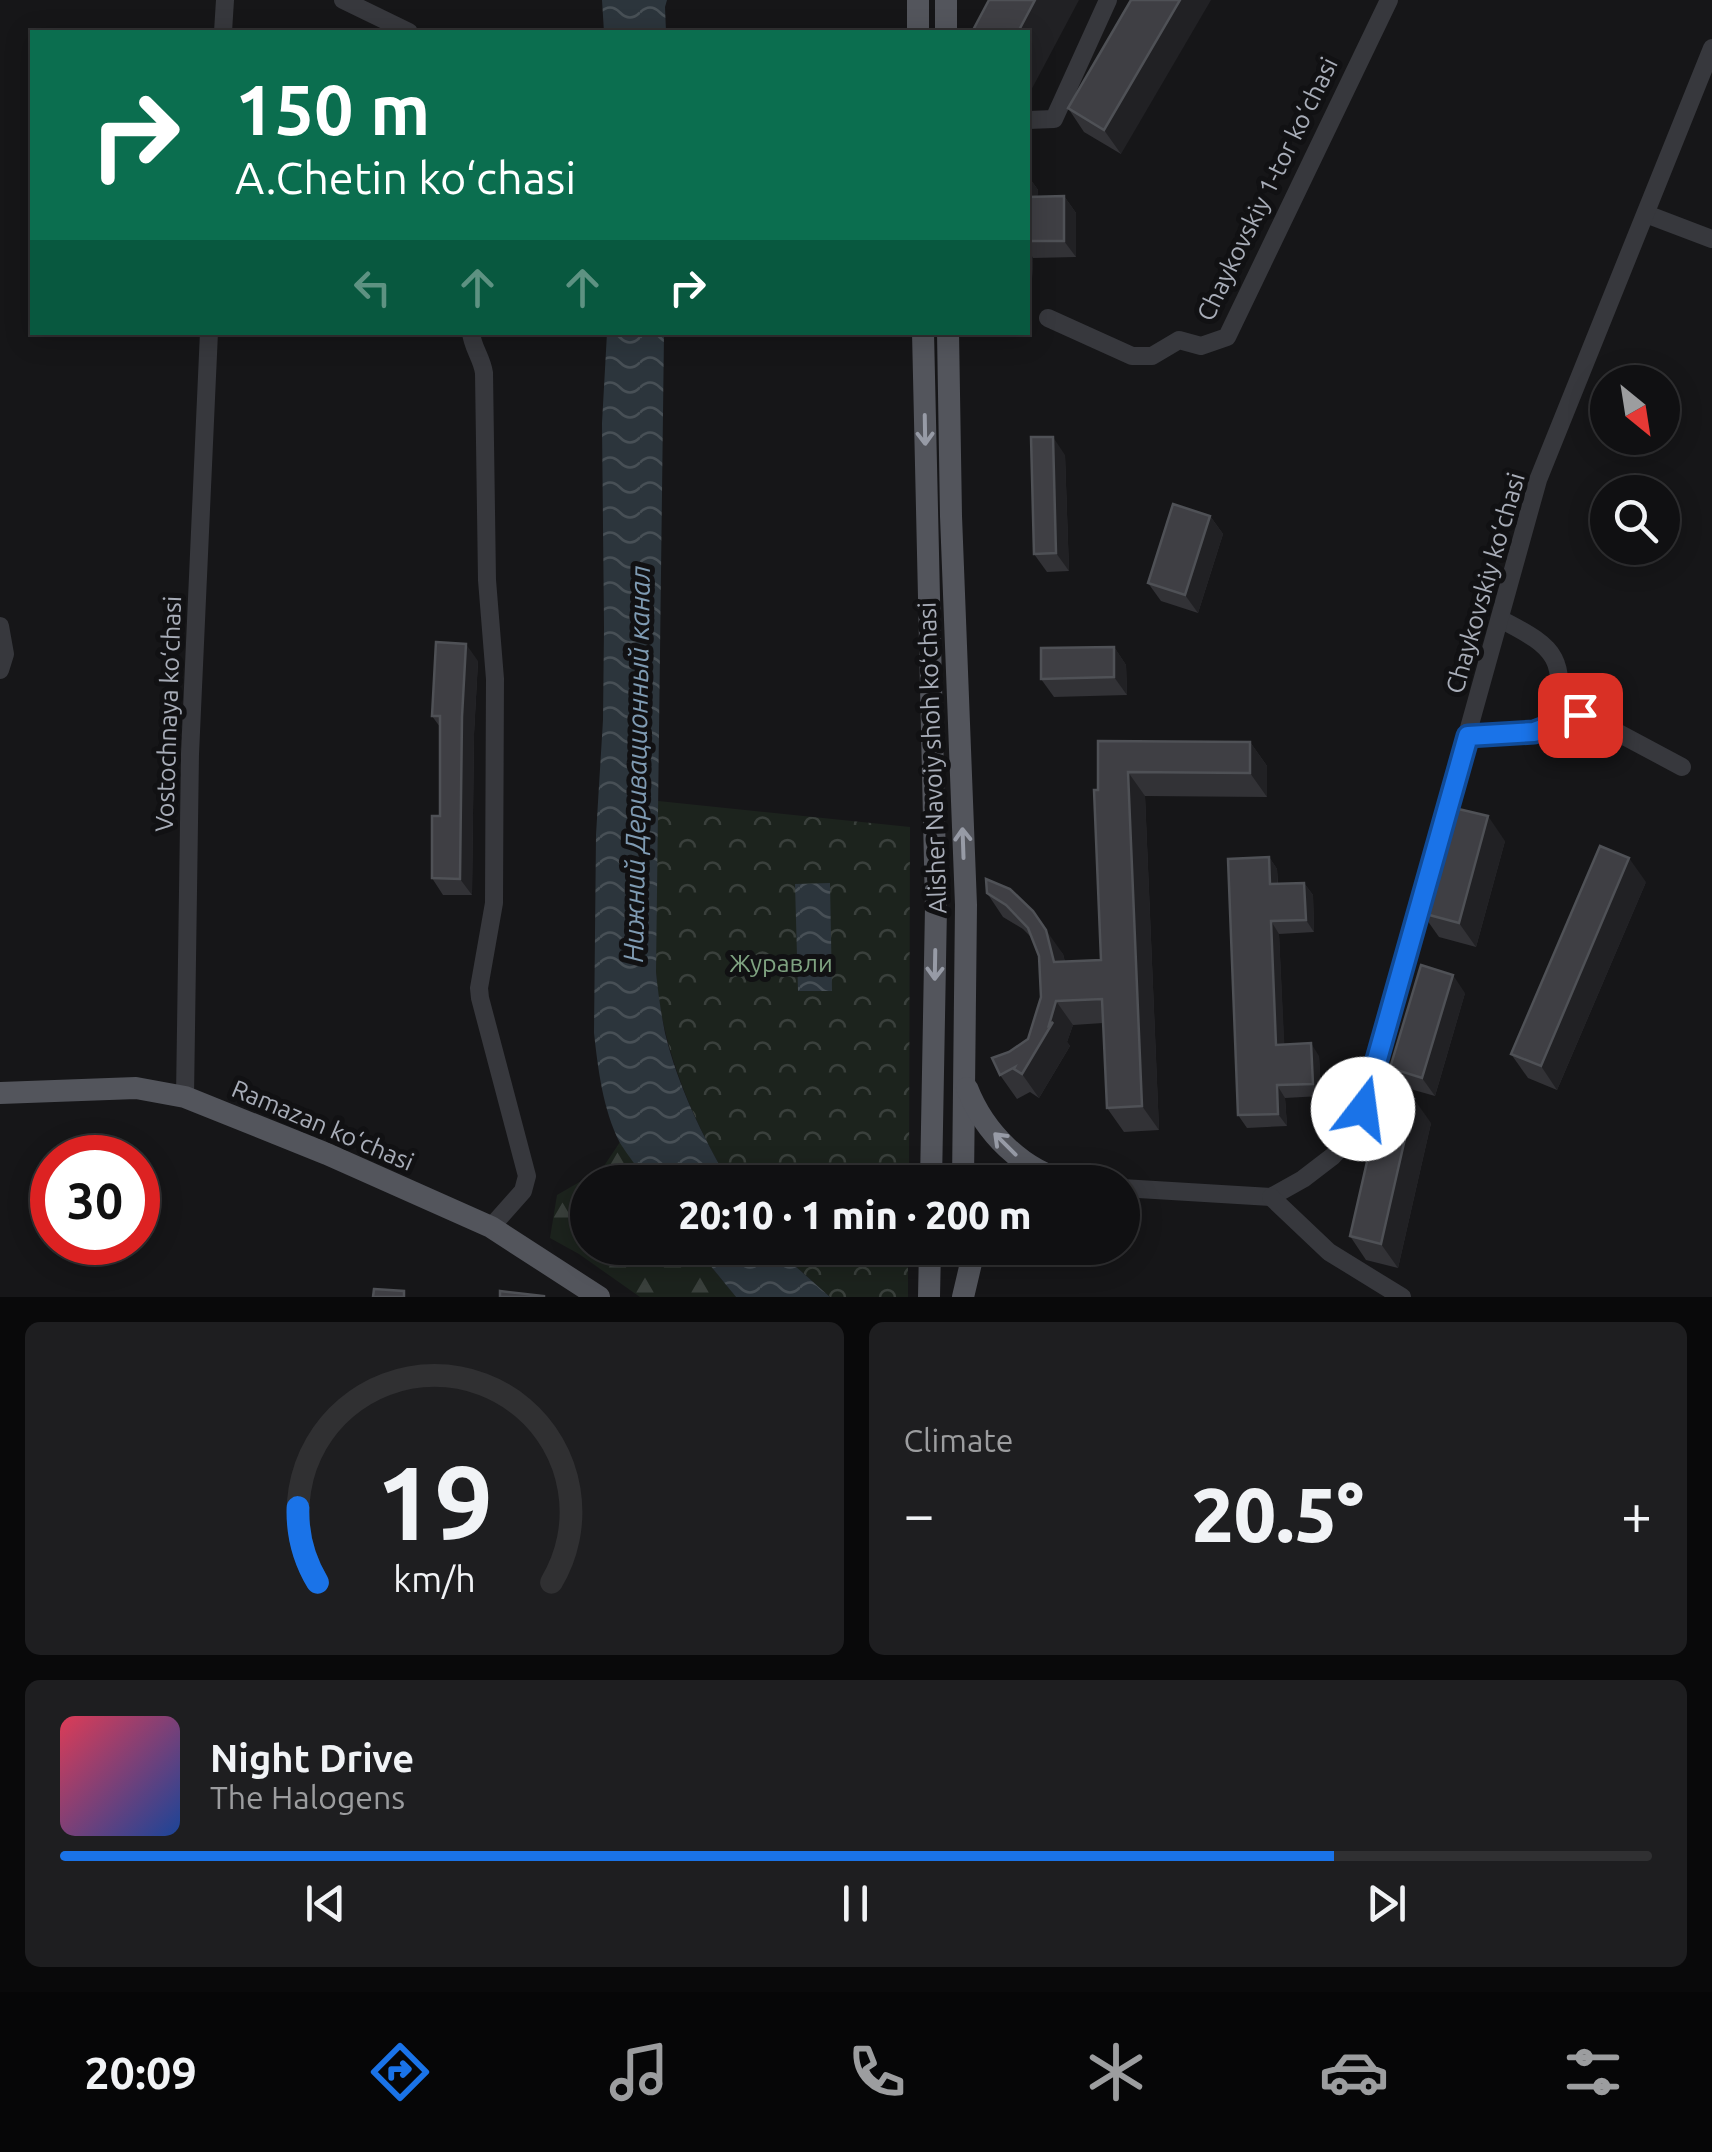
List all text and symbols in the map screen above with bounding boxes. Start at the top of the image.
street label: Chaykovskiy 1-tor ko‘chasi [1191,53,1343,325]
icon: right [70,70,200,200]
text: 150 m [235,70,430,148]
text: A.Chetin ko‘chasi [235,152,576,203]
icon: left [345,260,400,315]
icon: ahead [450,260,505,315]
icon: ahead [555,260,610,315]
icon: right [660,260,715,315]
north arrow [1590,365,1680,455]
map controls [1590,365,1680,565]
one-way arrow [916,413,935,445]
street label: Chaykovskiy ko‘chasi [1440,469,1530,697]
button: search [1590,475,1680,565]
water label: Нижний Деривационный канал [617,565,655,963]
street label: Vostochnaya ko‘chasi [150,595,186,833]
street label: Alisher Navoiy shoh koʻchasi [913,602,951,914]
pin [1538,673,1623,758]
icon: arrive [1553,688,1608,743]
one-way arrow [954,827,973,859]
one-way arrow [925,948,944,980]
park label: Журавли [729,949,833,977]
position arrow [1311,1057,1415,1161]
street label: Ramazan ko‘chasi [228,1074,418,1176]
one-way arrow [993,1132,1017,1156]
speed limit sign: 30 [30,1135,160,1265]
text: 20:10 · 1 min · 200 m [678,1194,1032,1236]
text: Climate [904,1422,1014,1458]
text: 19 [376,1443,493,1560]
text: 20.5° [1191,1472,1364,1556]
text: − [904,1483,935,1544]
text: + [1621,1483,1652,1544]
text: km/h [393,1559,476,1599]
text: Night Drive [210,1737,414,1779]
text: The Halogens [210,1779,405,1815]
icon: previous [298,1876,353,1931]
icon: pause [828,1876,883,1931]
icon: next [1359,1876,1414,1931]
icon: directions [365,2037,435,2107]
icon: music [604,2037,674,2107]
icon: phone [842,2037,912,2107]
icon: climate [1081,2037,1151,2107]
icon: car [1319,2037,1389,2107]
icon: filters [1558,2037,1628,2107]
text: 20:09 [84,2047,197,2098]

